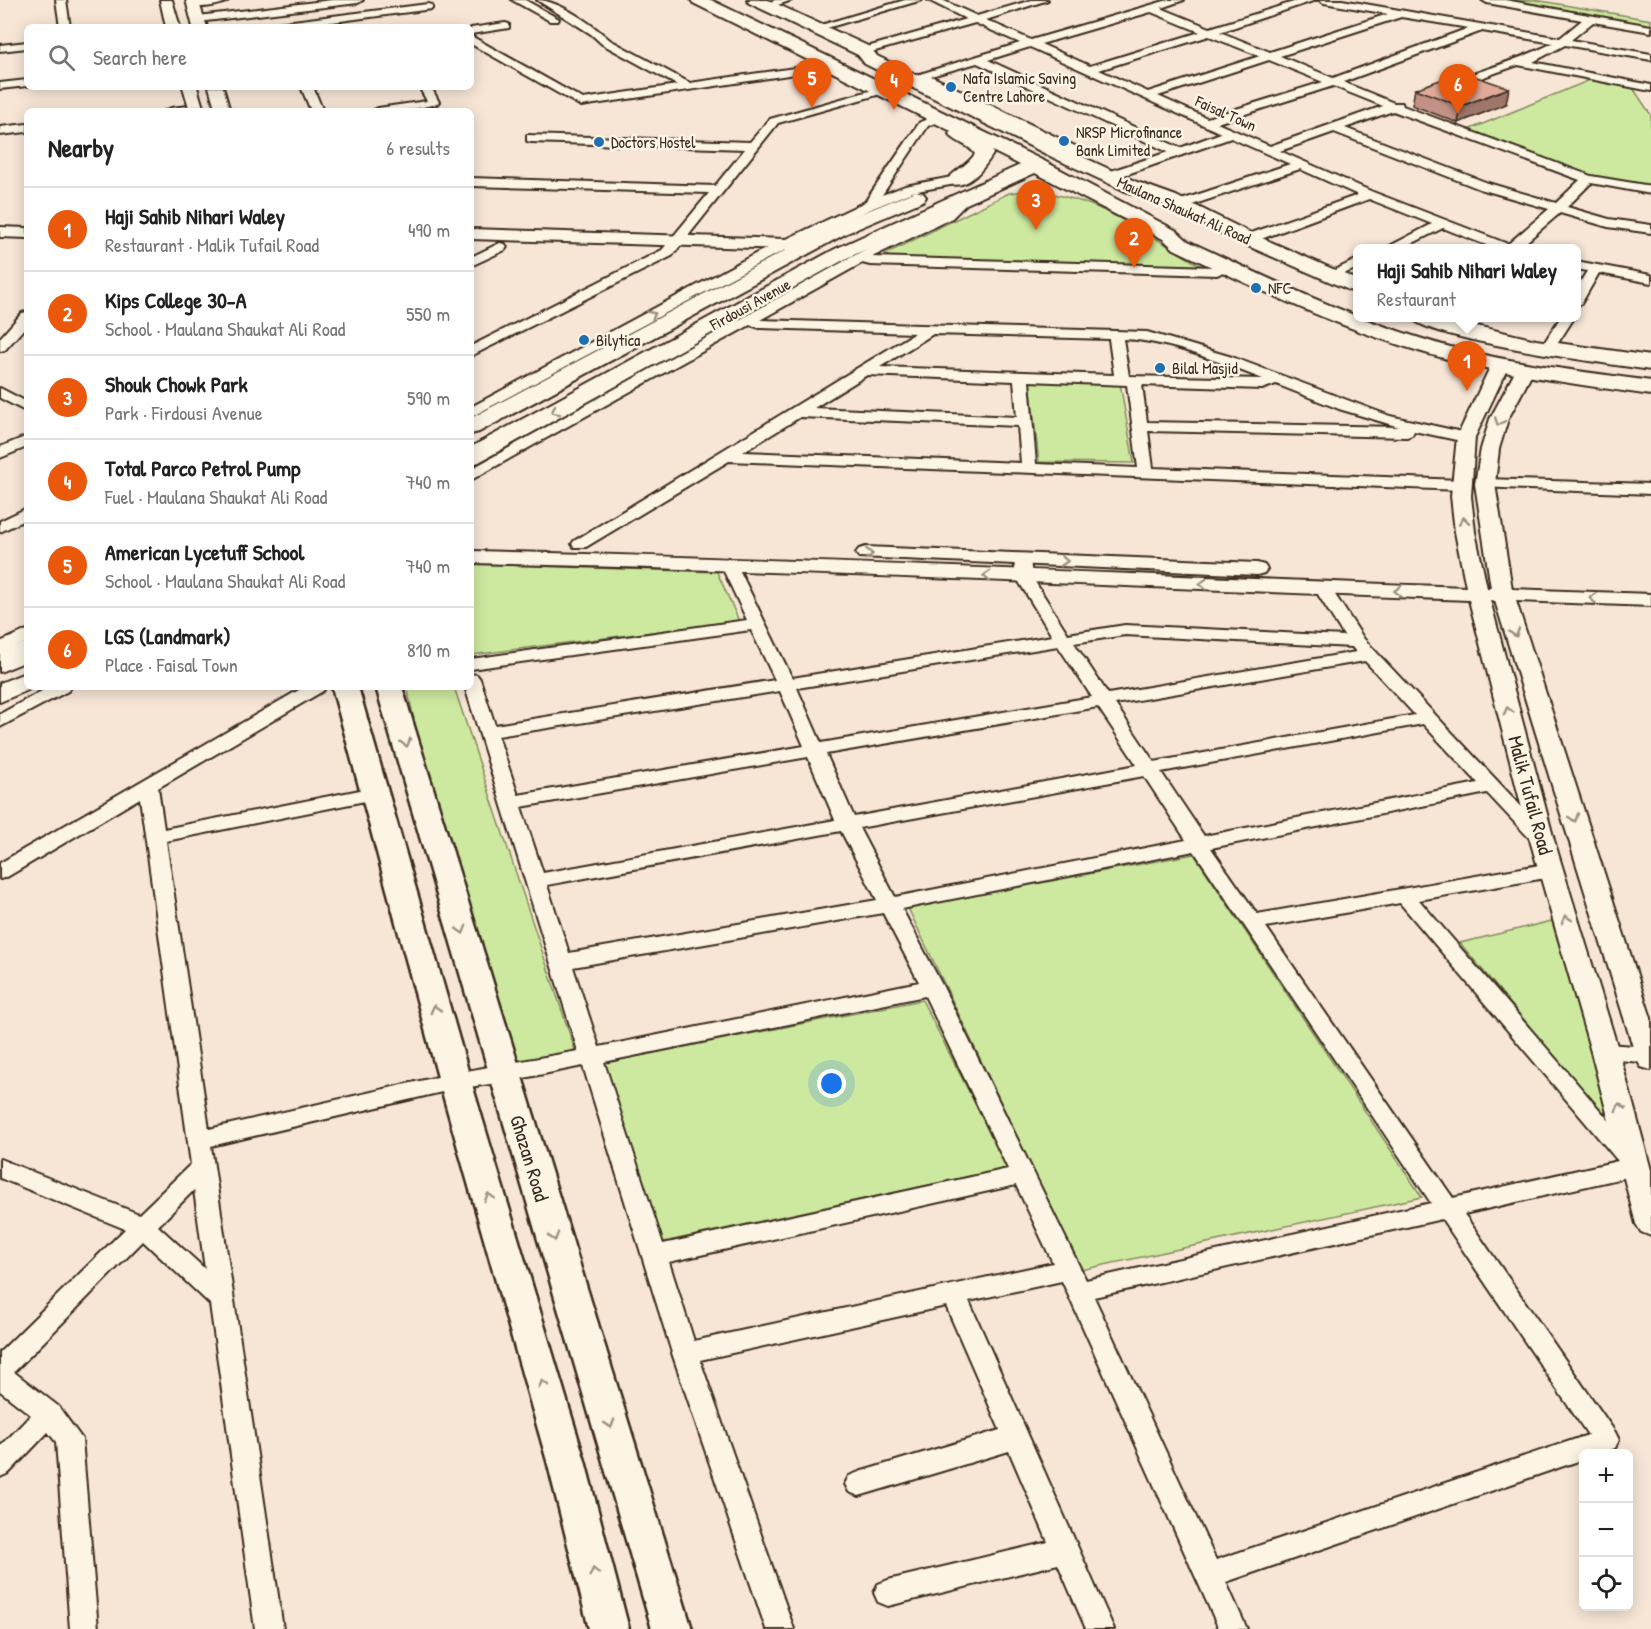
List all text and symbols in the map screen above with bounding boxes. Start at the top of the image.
search box [24,24,474,90]
icon: search [45,41,78,74]
text: Search here [93,42,187,72]
pin: 5 [792,58,832,108]
pin: 4 [874,60,914,110]
pin: 6 [1438,64,1478,114]
place label: Nafa Islamic Saving Centre Lahore [963,67,1076,107]
marker: Nafa Islamic Saving Centre Lahore [944,80,958,94]
street label: Faisal Town [1191,89,1260,136]
place label: NRSP Microfinance Bank Limited [1076,121,1183,161]
text: Nearby [48,130,114,165]
place label: Doctors Hostel [611,131,696,153]
text: 6 results [386,134,450,161]
marker: NRSP Microfinance Bank Limited [1057,134,1071,148]
marker: Doctors Hostel [592,135,606,149]
street label: Maulana Shaukat Ali Road [1114,171,1254,249]
pin: 3 [1016,180,1056,230]
text: Haji Sahib Nihari Waley [105,201,285,231]
text: 1 [64,216,71,243]
text: 490 m [408,216,450,243]
pin: 2 [1114,218,1154,268]
text: Restaurant · Malik Tufail Road [105,231,319,258]
popup [1353,244,1581,322]
text: Haji Sahib Nihari Waley [1377,255,1557,285]
street label: Firdousi Avenue [705,273,795,336]
place label: NFC [1268,277,1292,299]
marker: NFC [1249,281,1263,295]
text: Kips College 30-A [105,285,246,315]
text: Restaurant [1377,285,1456,312]
text: 2 [63,300,72,327]
text: 550 m [406,300,450,327]
one-way arrow [645,311,656,322]
text: School · Maulana Shaukat Ali Road [105,315,345,342]
place label: Bilytica [596,329,640,351]
marker: Bilytica [577,333,591,347]
pin: 1 [1448,342,1486,391]
place label: Bilal Masjid [1172,357,1238,379]
marker: Bilal Masjid [1153,361,1167,375]
text: Shouk Chowk Park [105,369,248,399]
text: 3 [63,384,72,411]
text: 590 m [407,384,450,411]
text: Park · Firdousi Avenue [105,399,263,426]
one-way arrow [551,404,561,415]
one-way arrow [1493,416,1506,427]
text: Total Parco Petrol Pump [105,453,300,483]
text: 4 [64,468,71,495]
text: 740 m [405,468,450,495]
text: Fuel · Maulana Shaukat Ali Road [105,483,327,510]
one-way arrow [1458,517,1471,526]
text: American Lycetuff School [105,537,304,567]
one-way arrow [865,547,874,560]
text: 5 [63,552,72,579]
text: 740 m [405,552,450,579]
one-way arrow [1059,554,1068,567]
text: School · Maulana Shaukat Ali Road [105,567,345,594]
one-way arrow [982,569,991,582]
one-way arrow [1198,577,1207,590]
one-way arrow [1393,585,1402,597]
one-way arrow [1588,592,1597,605]
text: LGS (Landmark) [105,621,231,651]
one-way arrow [1508,627,1521,638]
text: 6 [64,636,71,663]
text: 810 m [407,636,450,663]
text: Place · Faisal Town [105,651,238,678]
one-way arrow [1503,706,1516,716]
street label: Malik Tufail Road [1502,733,1560,858]
one-way arrow [399,737,411,748]
one-way arrow [1567,812,1579,823]
one-way arrow [1561,914,1573,925]
one-way arrow [455,924,467,935]
one-way arrow [430,1005,442,1015]
your location [817,1069,846,1098]
one-way arrow [1614,1102,1627,1112]
street label: Ghazan Road [504,1112,556,1205]
one-way arrow [484,1192,496,1203]
one-way arrow [547,1231,559,1242]
one-way arrow [538,1379,550,1390]
one-way arrow [603,1418,615,1429]
map controls [1579,1449,1633,1611]
button: + [1579,1449,1633,1503]
button: − [1579,1503,1633,1557]
button: locate [1579,1557,1633,1611]
one-way arrow [589,1568,602,1578]

